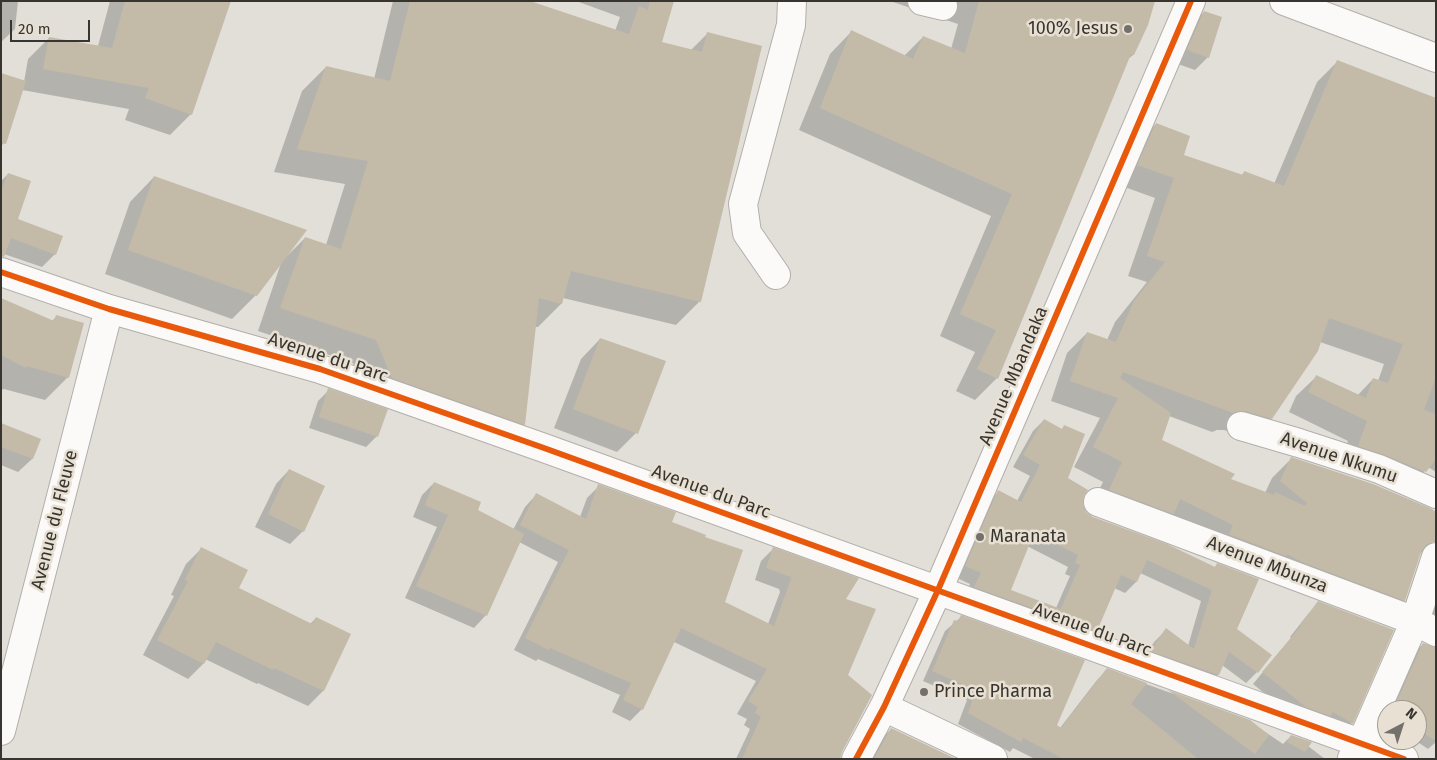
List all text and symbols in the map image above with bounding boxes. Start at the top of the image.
scale bar [12,10,92,42]
place label: 100% Jesus [1028,18,1118,40]
text: 20 m [18,20,51,38]
marker: 100% Jesus [1122,23,1134,35]
street label: Avenue Mbandaka [975,303,1053,449]
street label: Avenue du Parc [265,328,391,388]
street label: Avenue Nkumu [1278,428,1400,488]
street label: Avenue du Fleuve [27,448,83,592]
street label: Avenue du Parc [649,461,773,523]
place label: Maranata [990,526,1066,548]
marker: Maranata [974,531,986,543]
street label: Avenue Mbunza [1204,532,1330,598]
street label: Avenue du Parc [1030,599,1154,661]
place label: Prince Pharma [934,681,1052,703]
marker: Prince Pharma [918,686,930,698]
north arrow [1377,700,1427,750]
text: N [1402,704,1420,723]

